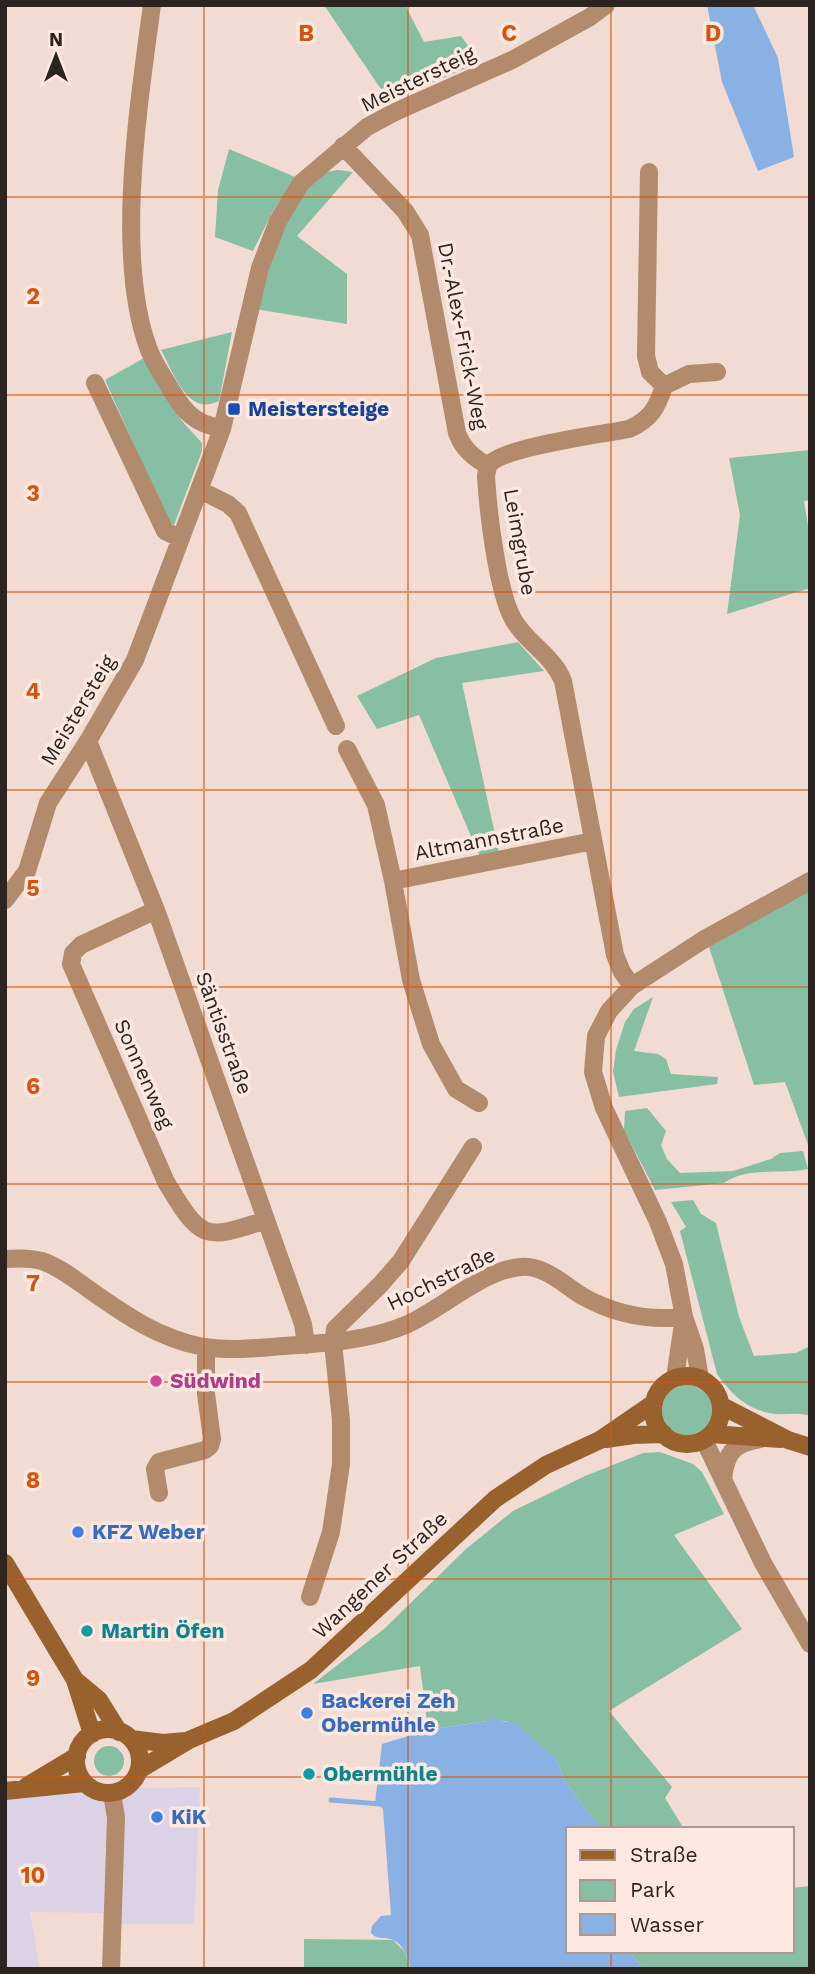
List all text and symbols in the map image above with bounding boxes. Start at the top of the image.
text: B [298,20,314,47]
text: C [501,20,517,47]
text: D [705,20,721,47]
north arrow [21,21,91,91]
text: N [49,28,63,51]
street label: Meistersteig [356,40,480,117]
street label: Dr.-Alex-Frick-Weg [433,240,494,432]
text: 2 [26,283,40,310]
place label: Meistersteige [248,396,389,421]
marker: Meistersteige [226,401,242,417]
text: 3 [26,480,40,507]
street label: Leimgrube [499,487,542,597]
street label: Meistersteig [35,649,121,769]
text: 4 [26,678,41,705]
street label: Altmannstraße [412,812,566,865]
text: 5 [26,875,40,902]
street label: Säntisstraße [191,968,258,1098]
street label: Sonnenweg [109,1015,180,1133]
text: 6 [26,1073,40,1100]
street label: Hochstraße [382,1242,499,1316]
text: 7 [26,1270,40,1297]
place label: Südwind [170,1368,261,1393]
marker: Südwind [148,1373,164,1389]
text: 8 [26,1467,40,1494]
street label: Wangener Straße [307,1506,452,1644]
place label: KFZ Weber [92,1519,205,1544]
marker: KFZ Weber [70,1524,86,1540]
place label: Martin Öfen [101,1618,225,1643]
marker: Martin Öfen [79,1623,95,1639]
text: 9 [26,1665,40,1692]
place label: Backerei Zeh Obermühle [321,1688,455,1737]
marker: Backerei Zeh Obermühle [299,1705,315,1721]
place label: Obermühle [323,1761,438,1786]
marker: Obermühle [301,1766,317,1782]
place label: KiK [171,1804,207,1829]
marker: KiK [149,1809,165,1825]
legend [566,1827,794,1953]
text: Straße [630,1842,698,1867]
text: 10 [21,1862,45,1889]
text: Park [630,1877,675,1902]
text: Wasser [630,1912,704,1937]

